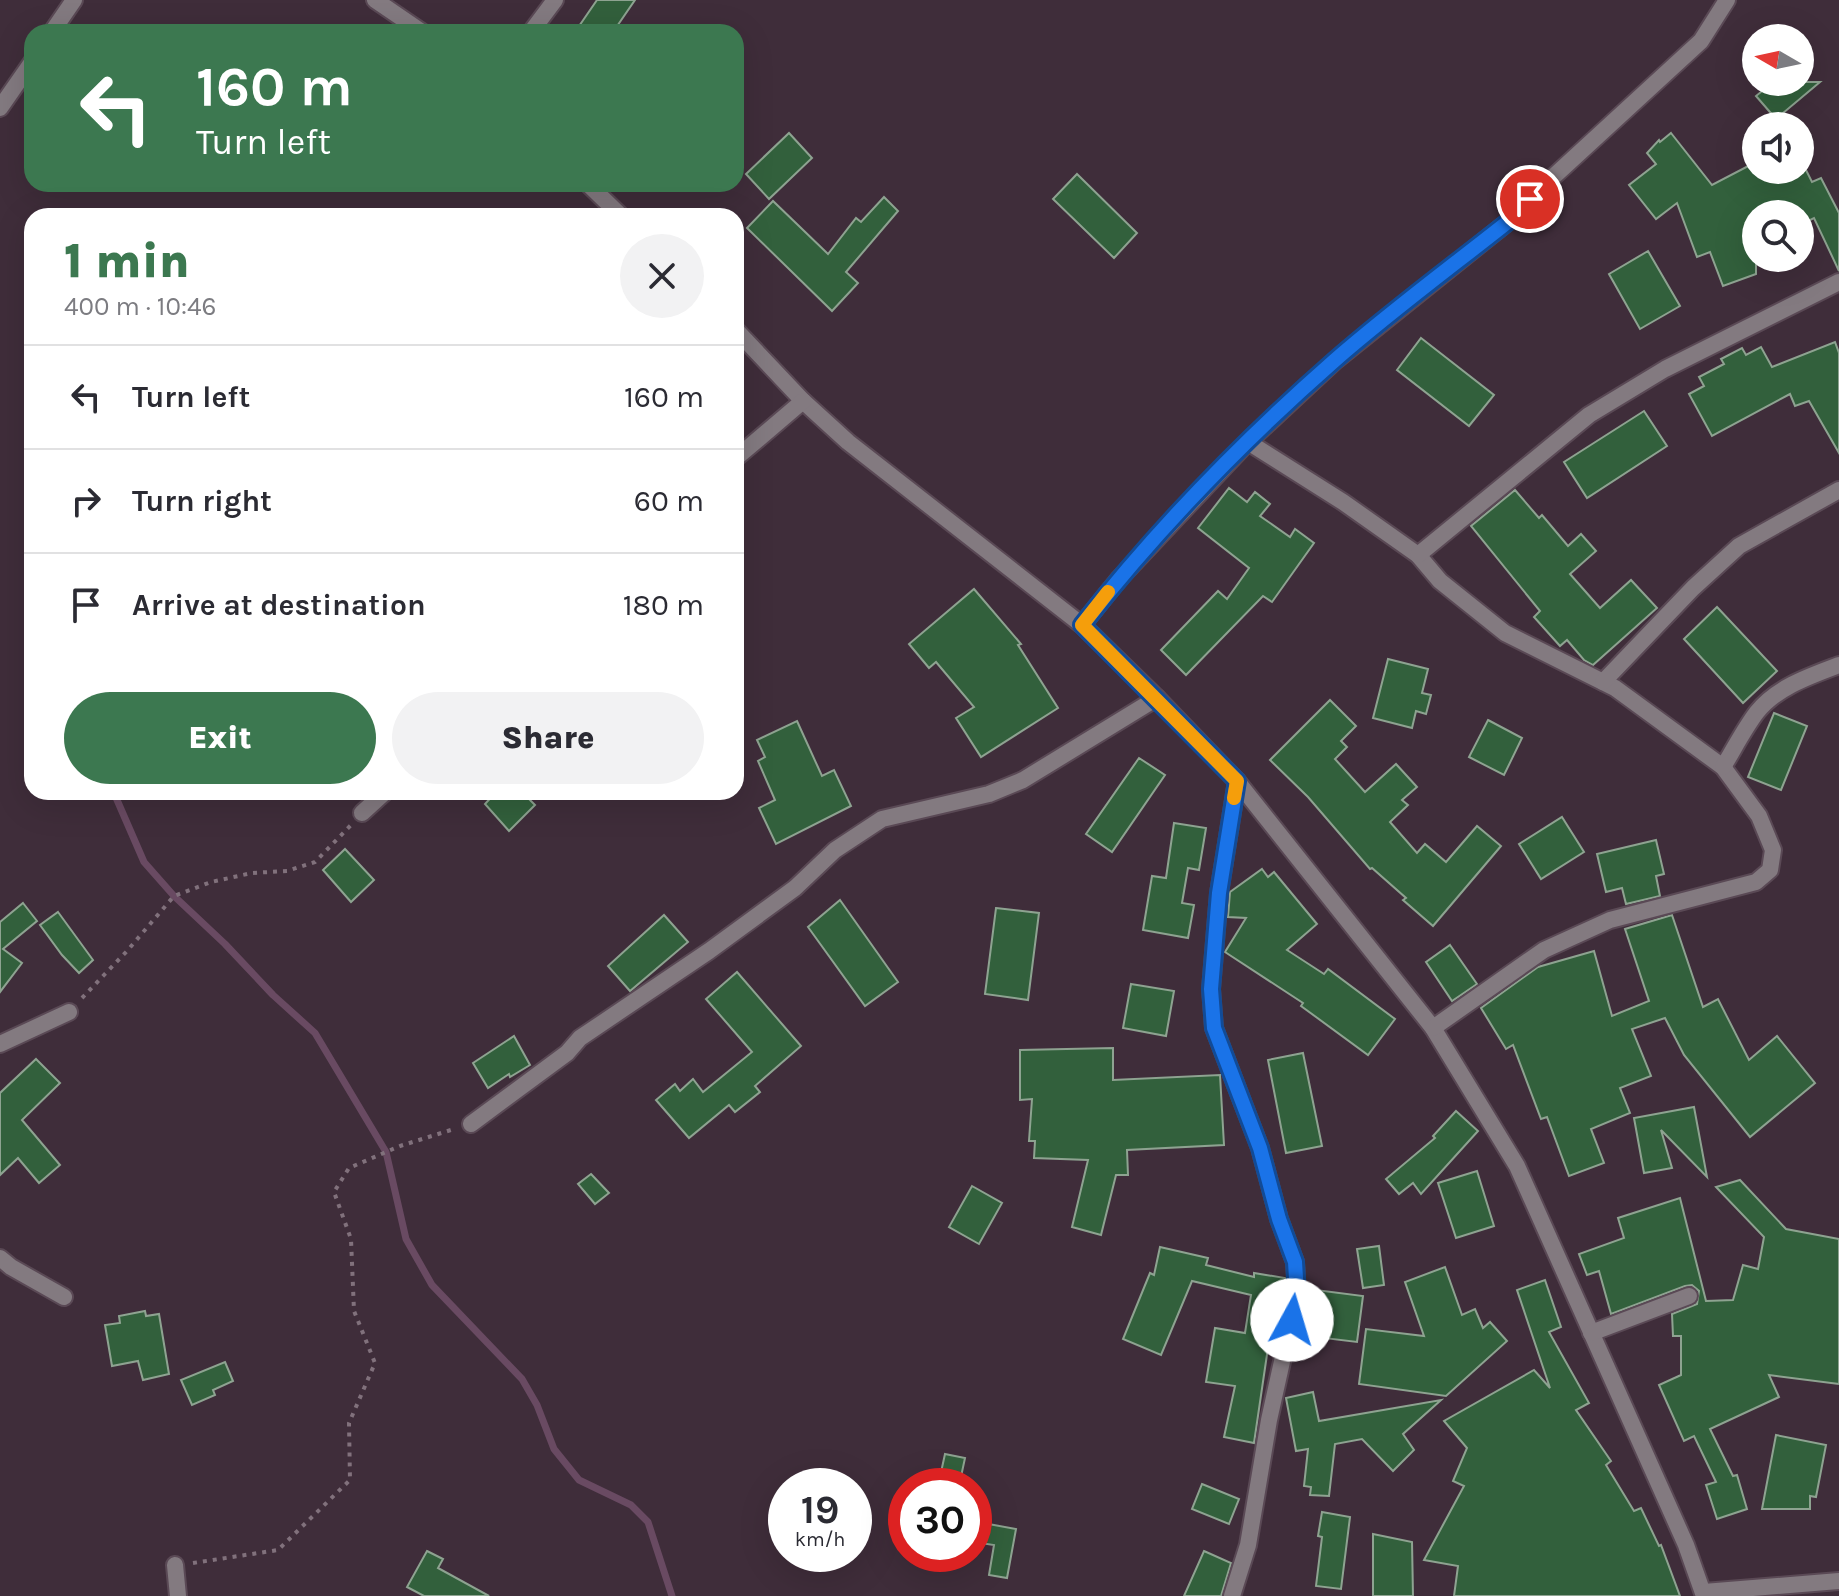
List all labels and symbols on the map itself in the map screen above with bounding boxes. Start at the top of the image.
north arrow [1742,24,1814,96]
pin [1496,165,1564,233]
position arrow [1250,1278,1334,1362]
speed limit sign: 30 [888,1468,992,1572]

